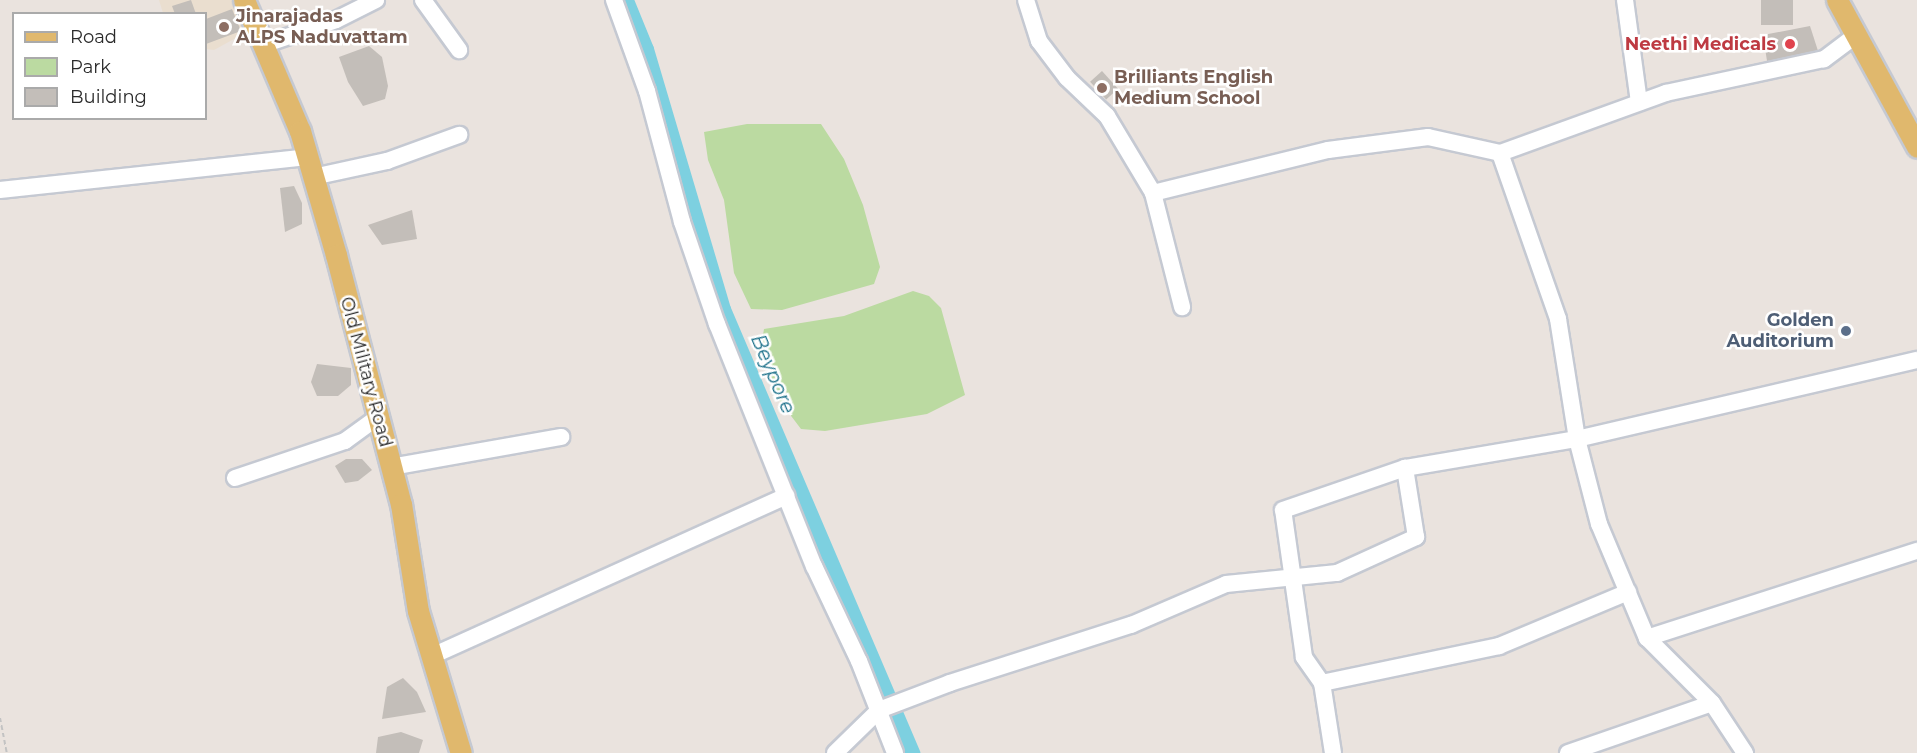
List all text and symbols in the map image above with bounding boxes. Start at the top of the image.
place label: Jinarajadas ALPS Naduvattam [236,6,408,48]
legend [12,12,207,120]
marker: Jinarajadas ALPS Naduvattam [217,20,231,34]
text: Road [70,26,117,48]
place label: Neethi Medicals [1625,33,1776,55]
marker: Neethi Medicals [1781,35,1799,53]
text: Park [70,56,111,78]
place label: Brilliants English Medium School [1114,67,1273,110]
marker: Brilliants English Medium School [1095,81,1109,95]
text: Building [70,86,147,108]
street label: Old Military Road [336,295,396,449]
place label: Golden Auditorium [1726,310,1834,352]
marker: Golden Auditorium [1839,324,1853,338]
water label: Beypore [746,331,800,417]

